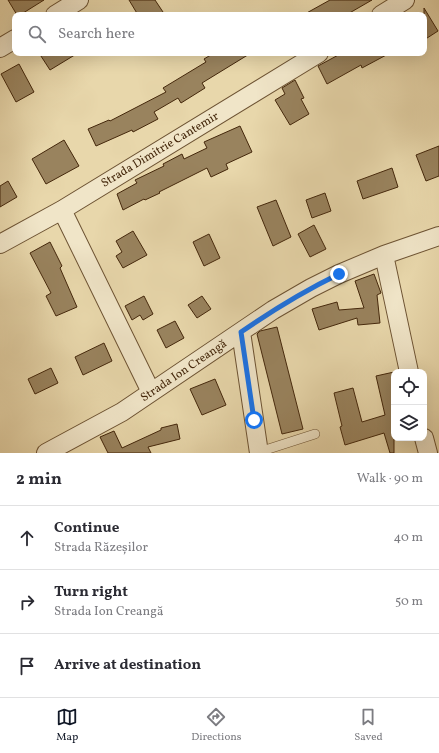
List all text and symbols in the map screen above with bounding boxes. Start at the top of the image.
search box [12,12,427,56]
icon: search [26,23,48,45]
text: Search here [58,24,135,45]
street label: Strada Dimitrie Cantemir [98,108,222,192]
route end [330,265,348,283]
street label: Strada Ion Creangă [138,336,230,406]
map controls [391,369,427,441]
button: locate [391,369,427,405]
button: layers [391,405,427,441]
route start [245,411,263,429]
text: 2 min [16,468,62,491]
text: Walk · 90 m [357,470,423,488]
text: Continue [54,518,119,539]
icon: ahead [16,527,38,549]
text: 40 m [394,529,423,547]
text: Strada Răzeșilor [54,539,148,557]
text: Turn right [54,582,128,603]
icon: right [16,591,38,613]
text: 50 m [395,593,423,611]
text: Strada Ion Creangă [54,603,163,621]
icon: arrive [16,655,38,677]
text: Arrive at destination [54,655,201,676]
tab: Map [56,706,78,745]
tab: Directions [191,706,242,745]
tab: Saved [354,706,383,745]

